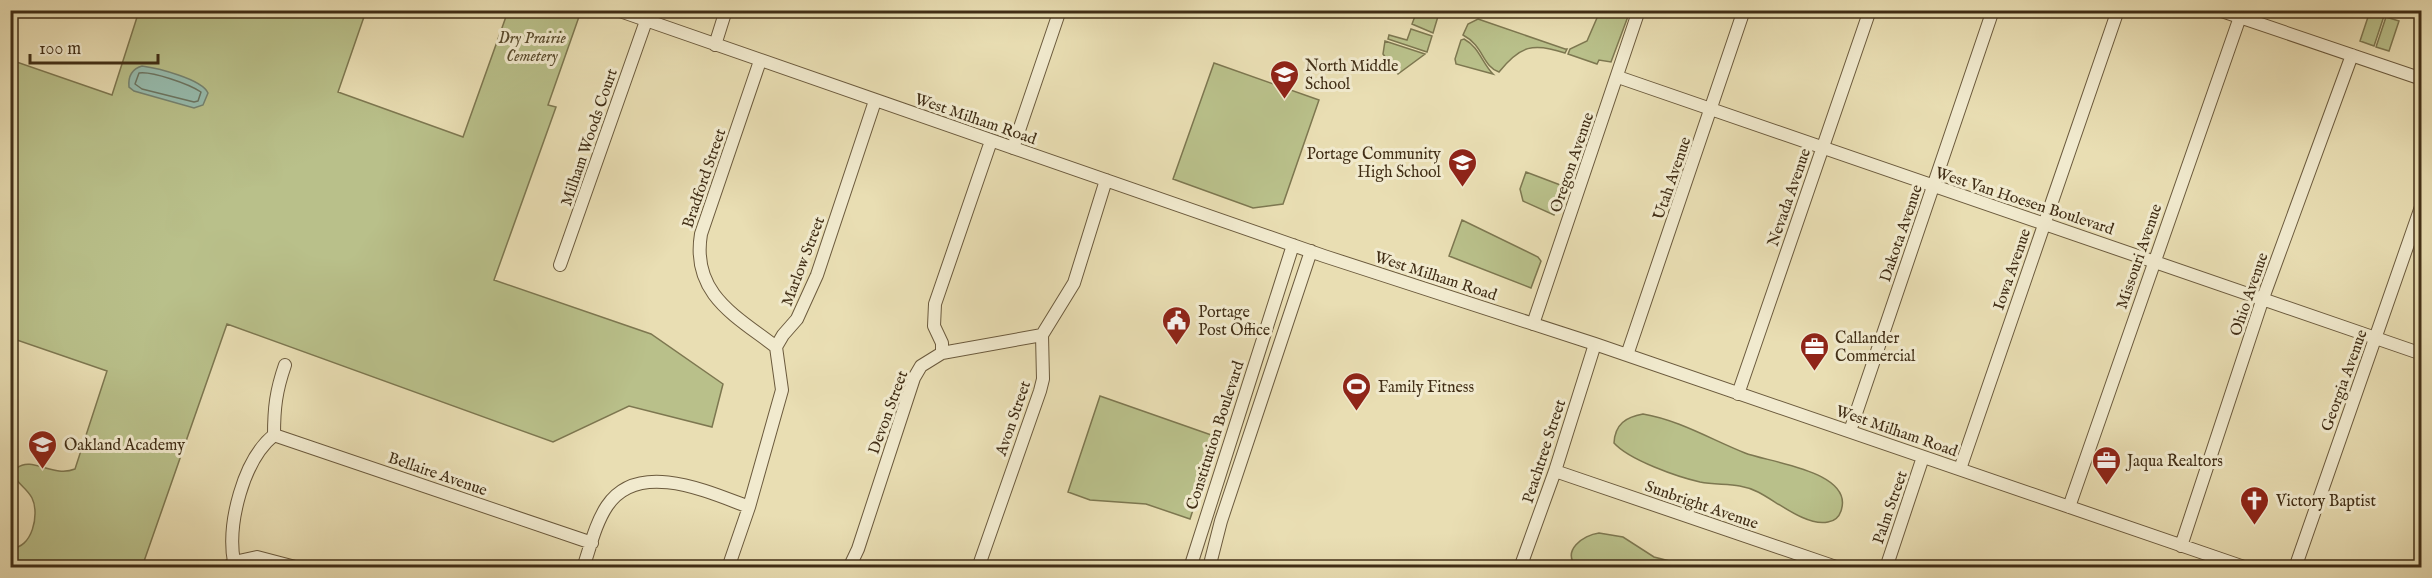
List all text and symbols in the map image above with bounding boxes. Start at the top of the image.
scale bar [30,27,158,65]
park label: Dry Prairie Cemetery [498,29,567,67]
text: 100 m [39,38,81,61]
place label: North Middle School [1305,57,1398,95]
school or university icon: North Middle School [1268,58,1300,100]
street label: Milham Woods Court [557,66,623,209]
street label: West Milham Road [912,90,1039,150]
street label: Oregon Avenue [1546,110,1599,215]
street label: Bradford Street [679,126,731,231]
street label: Utah Avenue [1649,135,1696,223]
place label: Portage Community High School [1307,145,1442,183]
school or university icon: Portage Community High School [1446,146,1478,188]
street label: Nevada Avenue [1764,146,1816,249]
street label: West Van Hoesen Boulevard [1933,164,2117,240]
street label: Dakota Avenue [1876,182,1928,285]
street label: Missouri Avenue [2113,201,2167,312]
street label: Marlow Street [778,214,830,309]
street label: Iowa Avenue [1990,226,2036,313]
street label: West Milham Road [1372,248,1500,306]
street label: Ohio Avenue [2226,250,2274,339]
place label: Portage Post Office [1198,303,1270,341]
public building icon: Portage Post Office [1161,304,1193,346]
street label: Georgia Avenue [2317,327,2373,434]
place label: Callander Commercial [1835,329,1916,367]
office icon: Callander Commercial [1798,330,1830,372]
street label: Constitution Boulevard [1182,358,1250,513]
street label: Devon Street [865,368,913,457]
sports icon: Family Fitness [1341,370,1373,412]
street label: Avon Street [991,378,1036,460]
place label: Family Fitness [1378,378,1474,398]
street label: Peachtree Street [1519,397,1571,506]
street label: West Milham Road [1833,402,1960,462]
school or university icon: Oakland Academy [27,428,59,470]
place label: Oakland Academy [64,436,185,456]
office icon: Jaqua Realtors [2090,444,2122,486]
street label: Bellaire Avenue [385,449,490,501]
place label: Jaqua Realtors [2125,452,2223,472]
street label: Palm Street [1869,468,1913,547]
street label: Sunbright Avenue [1642,477,1761,535]
church icon: Victory Baptist [2239,484,2271,526]
place label: Victory Baptist [2275,492,2376,512]

